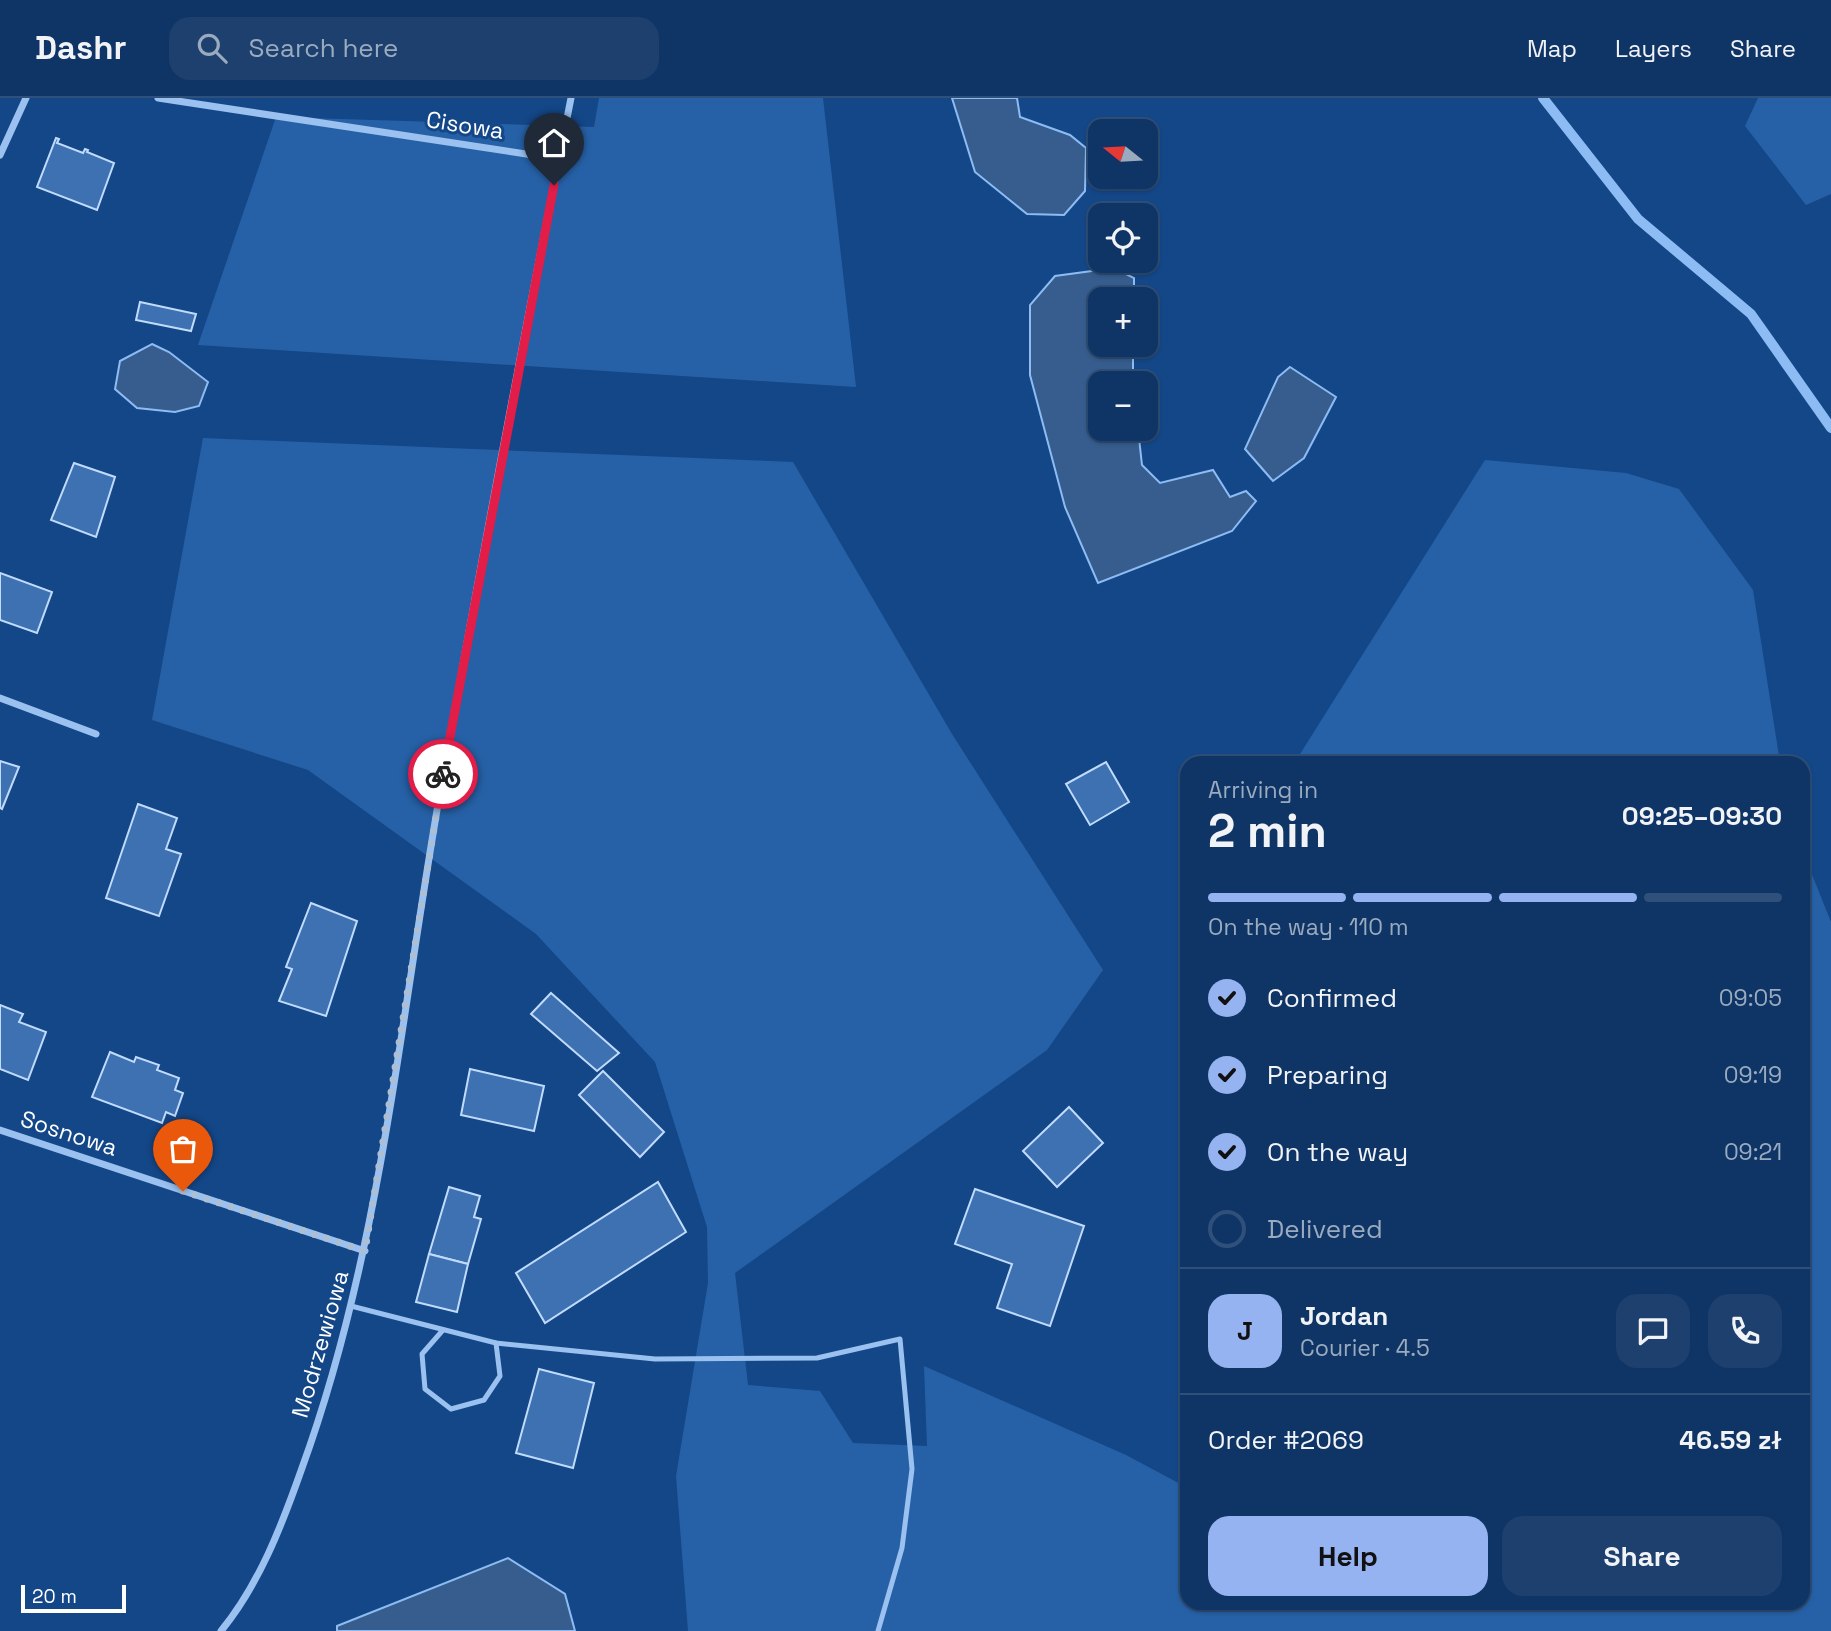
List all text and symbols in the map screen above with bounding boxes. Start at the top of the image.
search box [169,17,659,80]
text: Dashr [35,27,127,69]
icon: search [193,29,231,67]
text: Search here [249,31,398,65]
text: Map [1527,33,1577,64]
text: Layers [1615,33,1692,64]
text: Share [1730,33,1796,64]
street label: Cisowa [424,104,506,146]
pin [524,113,584,185]
north arrow [1088,119,1158,189]
map controls [1088,119,1158,441]
icon: home [535,124,573,162]
button: locate [1088,203,1158,273]
button: + [1088,287,1158,357]
button: − [1088,371,1158,441]
courier [408,739,478,809]
icon: bike [424,755,462,793]
text: Arriving in [1208,775,1318,805]
text: 09:25–09:30 [1622,799,1782,833]
text: 2 min [1208,802,1327,860]
text: On the way · 110 m [1208,912,1409,942]
icon: check [1208,979,1246,1017]
text: Confirmed [1267,981,1397,1015]
text: 09:05 [1719,983,1782,1013]
icon: check [1208,1056,1246,1094]
text: Preparing [1267,1058,1388,1092]
text: 09:19 [1724,1060,1782,1090]
street label: Sosnowa [17,1103,121,1163]
pin [153,1119,213,1191]
icon: bag [164,1130,202,1168]
icon: check [1208,1133,1246,1171]
text: On the way [1267,1135,1408,1169]
text: 09:21 [1724,1137,1782,1167]
text: Delivered [1267,1212,1383,1246]
street label: Modrzewiowa [285,1267,355,1421]
button: chat [1616,1294,1690,1368]
button: phone [1708,1294,1782,1368]
text: Jordan [1300,1299,1388,1333]
text: J [1237,1314,1253,1348]
text: Courier · 4.5 [1300,1333,1430,1363]
text: Order #2069 [1208,1423,1364,1457]
text: 46.59 zł [1679,1423,1782,1457]
button: Help [1208,1516,1488,1596]
button: Share [1502,1516,1782,1596]
scale bar [21,1582,126,1614]
text: 20 m [32,1584,77,1609]

